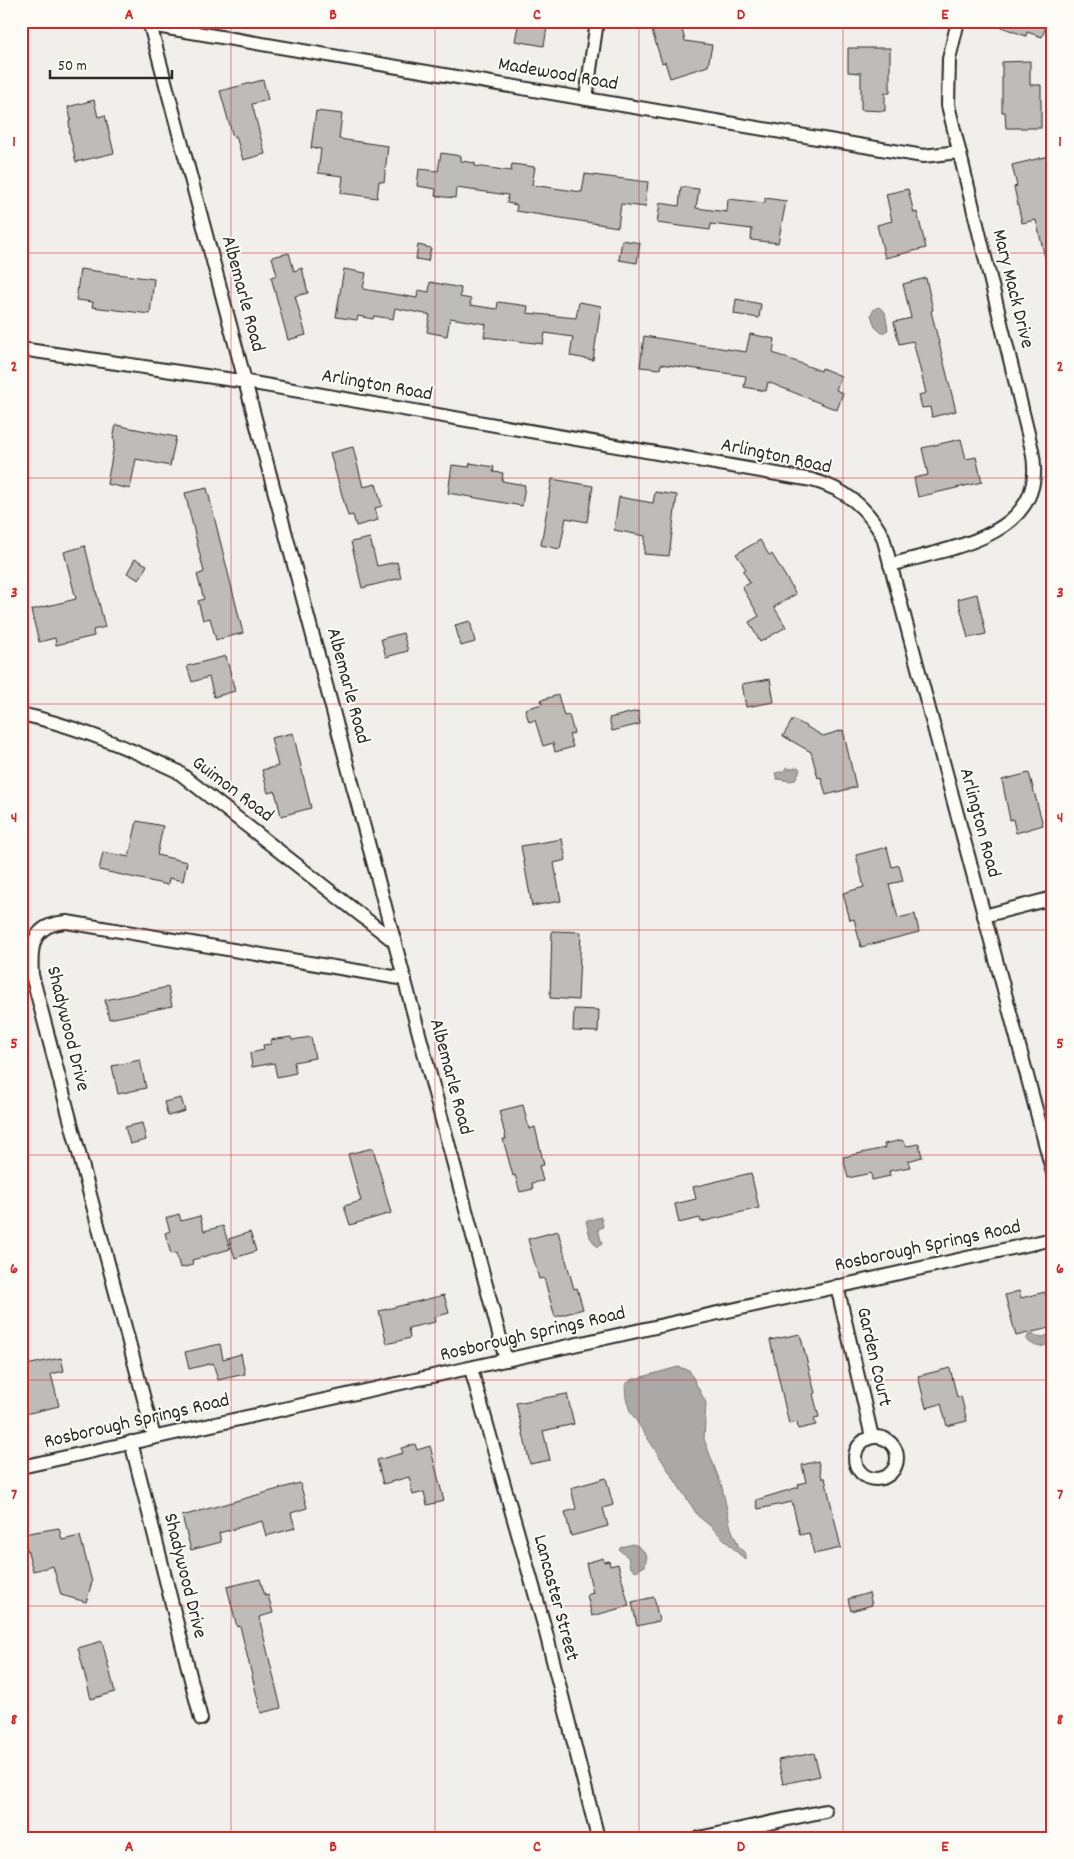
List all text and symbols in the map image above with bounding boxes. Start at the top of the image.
text: A [125,4,134,27]
text: B [329,4,337,27]
text: C [533,4,541,27]
text: D [737,4,746,27]
text: E [941,4,949,27]
scale bar [50,48,172,80]
street label: Madewood Road [496,51,620,99]
text: 50 m [58,56,87,78]
text: 1 [12,131,16,154]
text: 1 [1058,131,1062,154]
street label: Mary Mack Drive [984,227,1040,352]
street label: Albemarle Road [213,233,271,355]
text: 2 [11,356,18,379]
text: 2 [1057,356,1064,379]
street label: Arlington Road [319,362,435,410]
street label: Arlington Road [718,432,834,482]
text: 3 [10,582,18,605]
text: 3 [1056,582,1064,605]
street label: Albemarle Road [318,625,376,747]
street label: Guimon Road [185,750,279,830]
street label: Arlington Road [951,765,1007,881]
text: 4 [11,807,17,830]
text: 4 [1057,807,1063,830]
street label: Shadywood Drive [38,963,96,1095]
street label: Albemarle Road [421,1016,479,1138]
text: 5 [10,1033,18,1056]
text: 5 [1056,1033,1064,1056]
street label: Rosborough Springs Road [832,1214,1024,1280]
text: 6 [10,1258,18,1281]
text: 6 [1056,1258,1064,1281]
street label: Rosborough Springs Road [437,1300,629,1370]
street label: Garden Court [848,1305,898,1409]
street label: Rosborough Springs Road [41,1387,233,1457]
text: 7 [11,1484,17,1507]
text: 7 [1057,1484,1063,1507]
street label: Shadywood Drive [155,1510,213,1642]
street label: Lancaster Street [525,1532,585,1664]
text: 8 [11,1709,18,1732]
text: 8 [1057,1709,1064,1732]
text: A [125,1836,134,1859]
text: B [329,1836,337,1859]
text: C [533,1836,541,1859]
text: D [737,1836,746,1859]
text: E [941,1836,949,1859]

